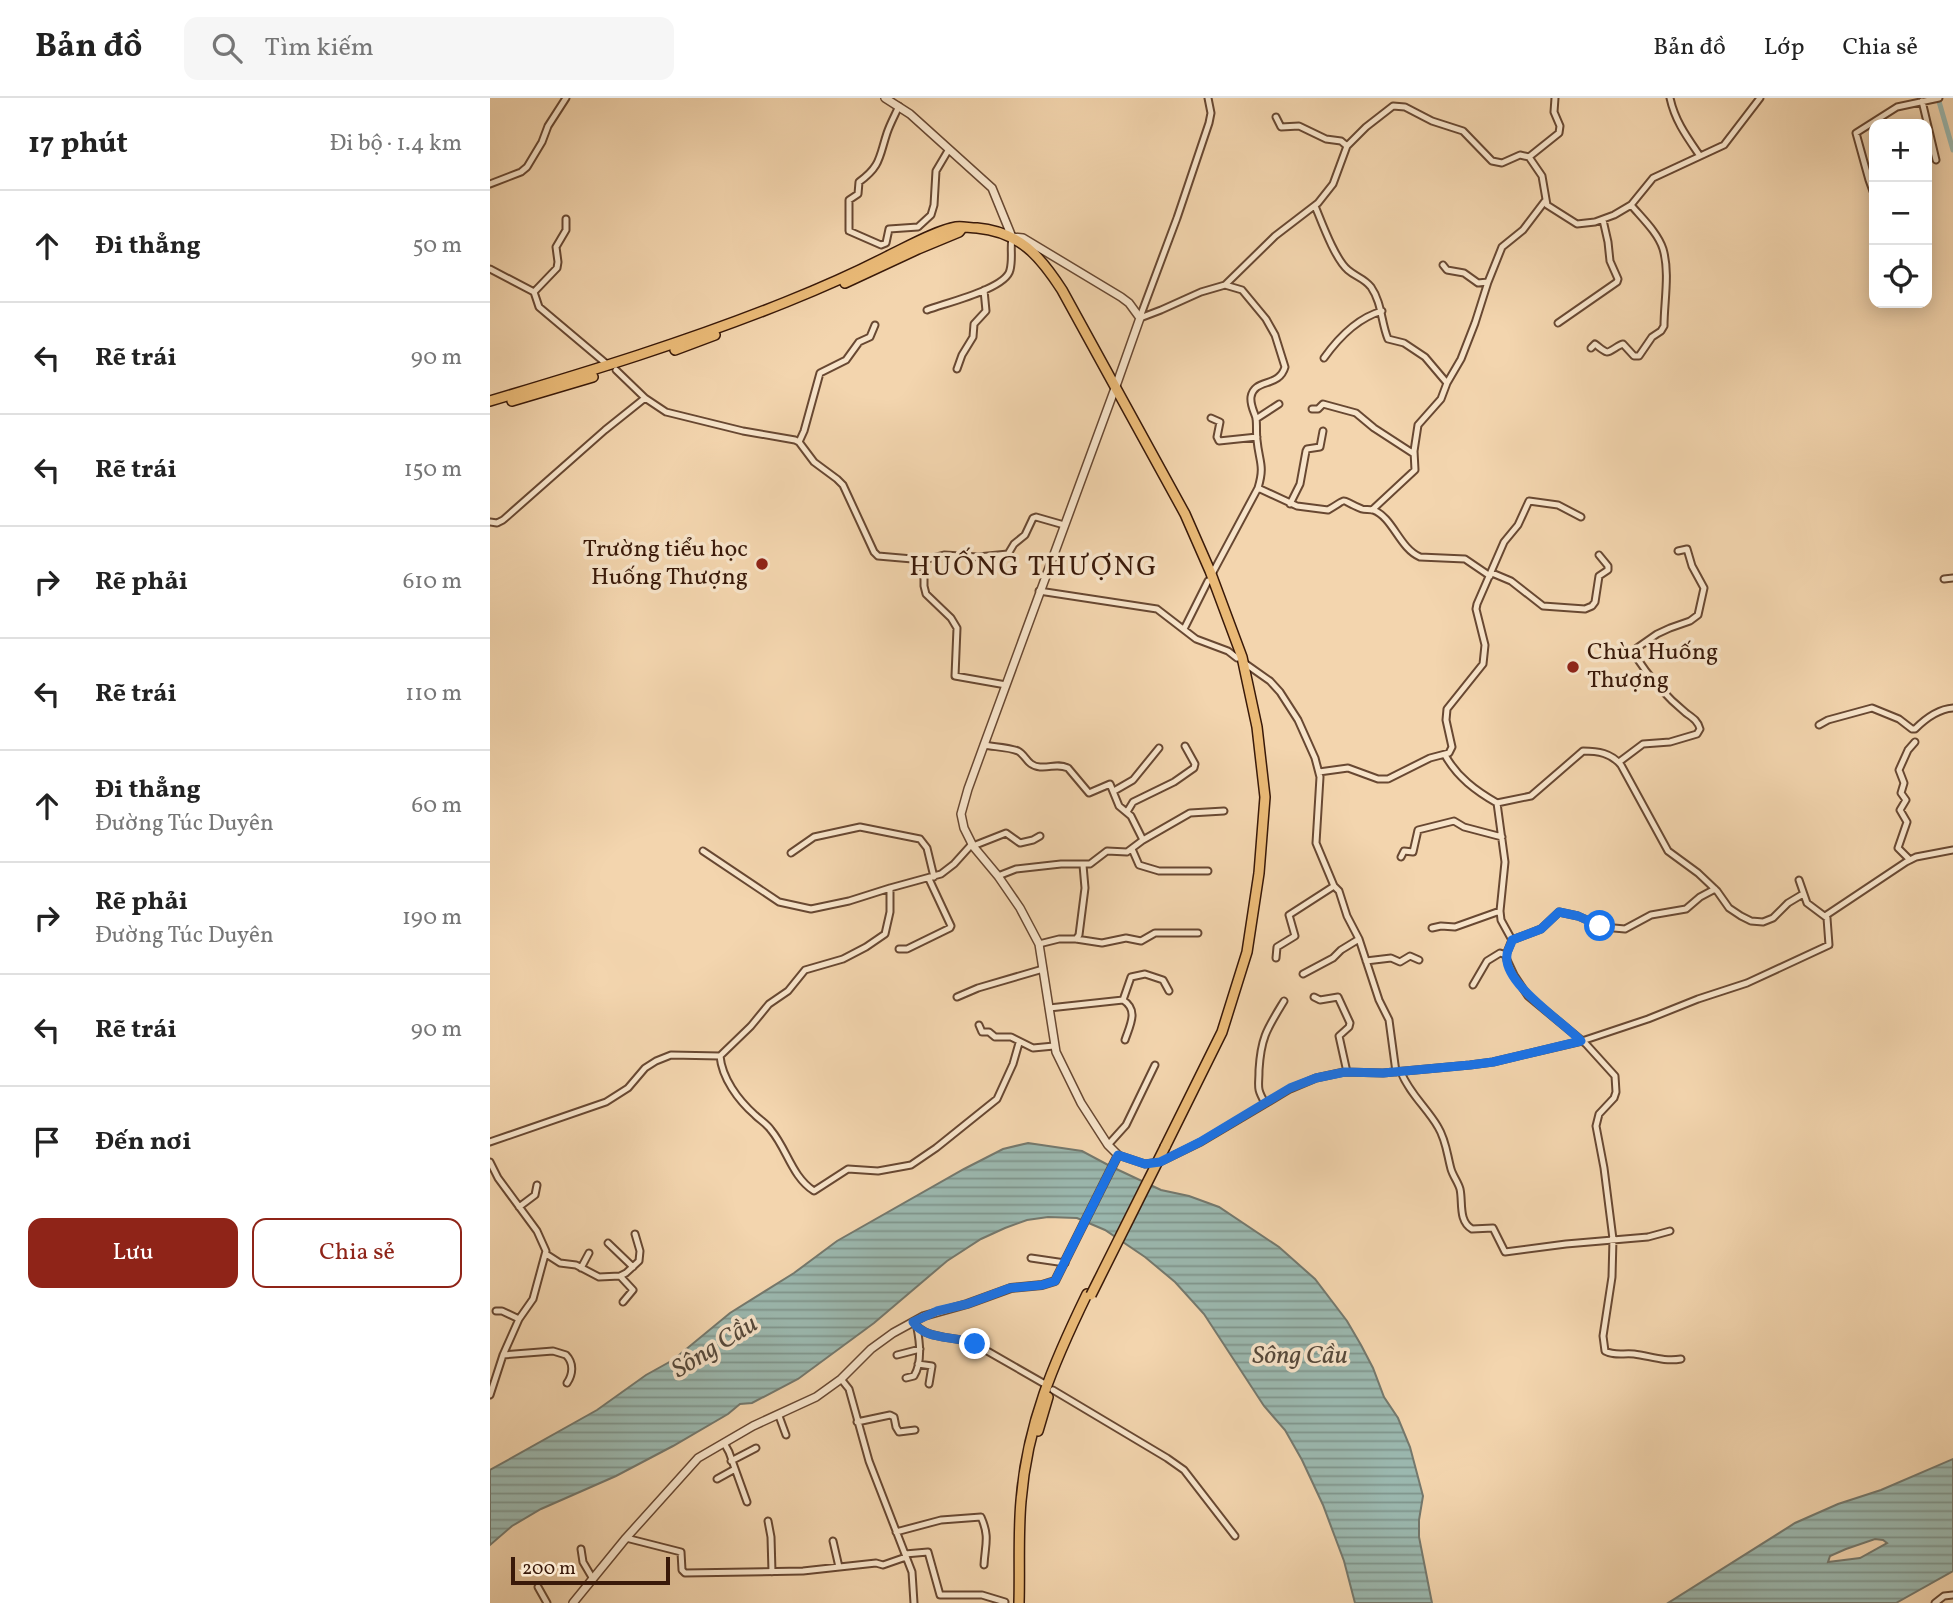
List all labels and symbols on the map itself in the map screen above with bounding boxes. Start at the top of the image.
place label: Trường tiểu học Huống Thượng [583,533,748,595]
district label: HUỐNG THƯỢNG [909,547,1159,587]
marker: Trường tiểu học Huống Thượng [754,556,770,572]
place label: Chùa Huống Thượng [1587,636,1718,698]
marker: Chùa Huống Thượng [1565,659,1581,675]
route start [1584,910,1615,941]
water label: Sông Cầu [665,1306,765,1388]
route end [959,1328,990,1359]
water label: Sông Cầu [1252,1338,1348,1374]
scale bar [511,1554,670,1586]

